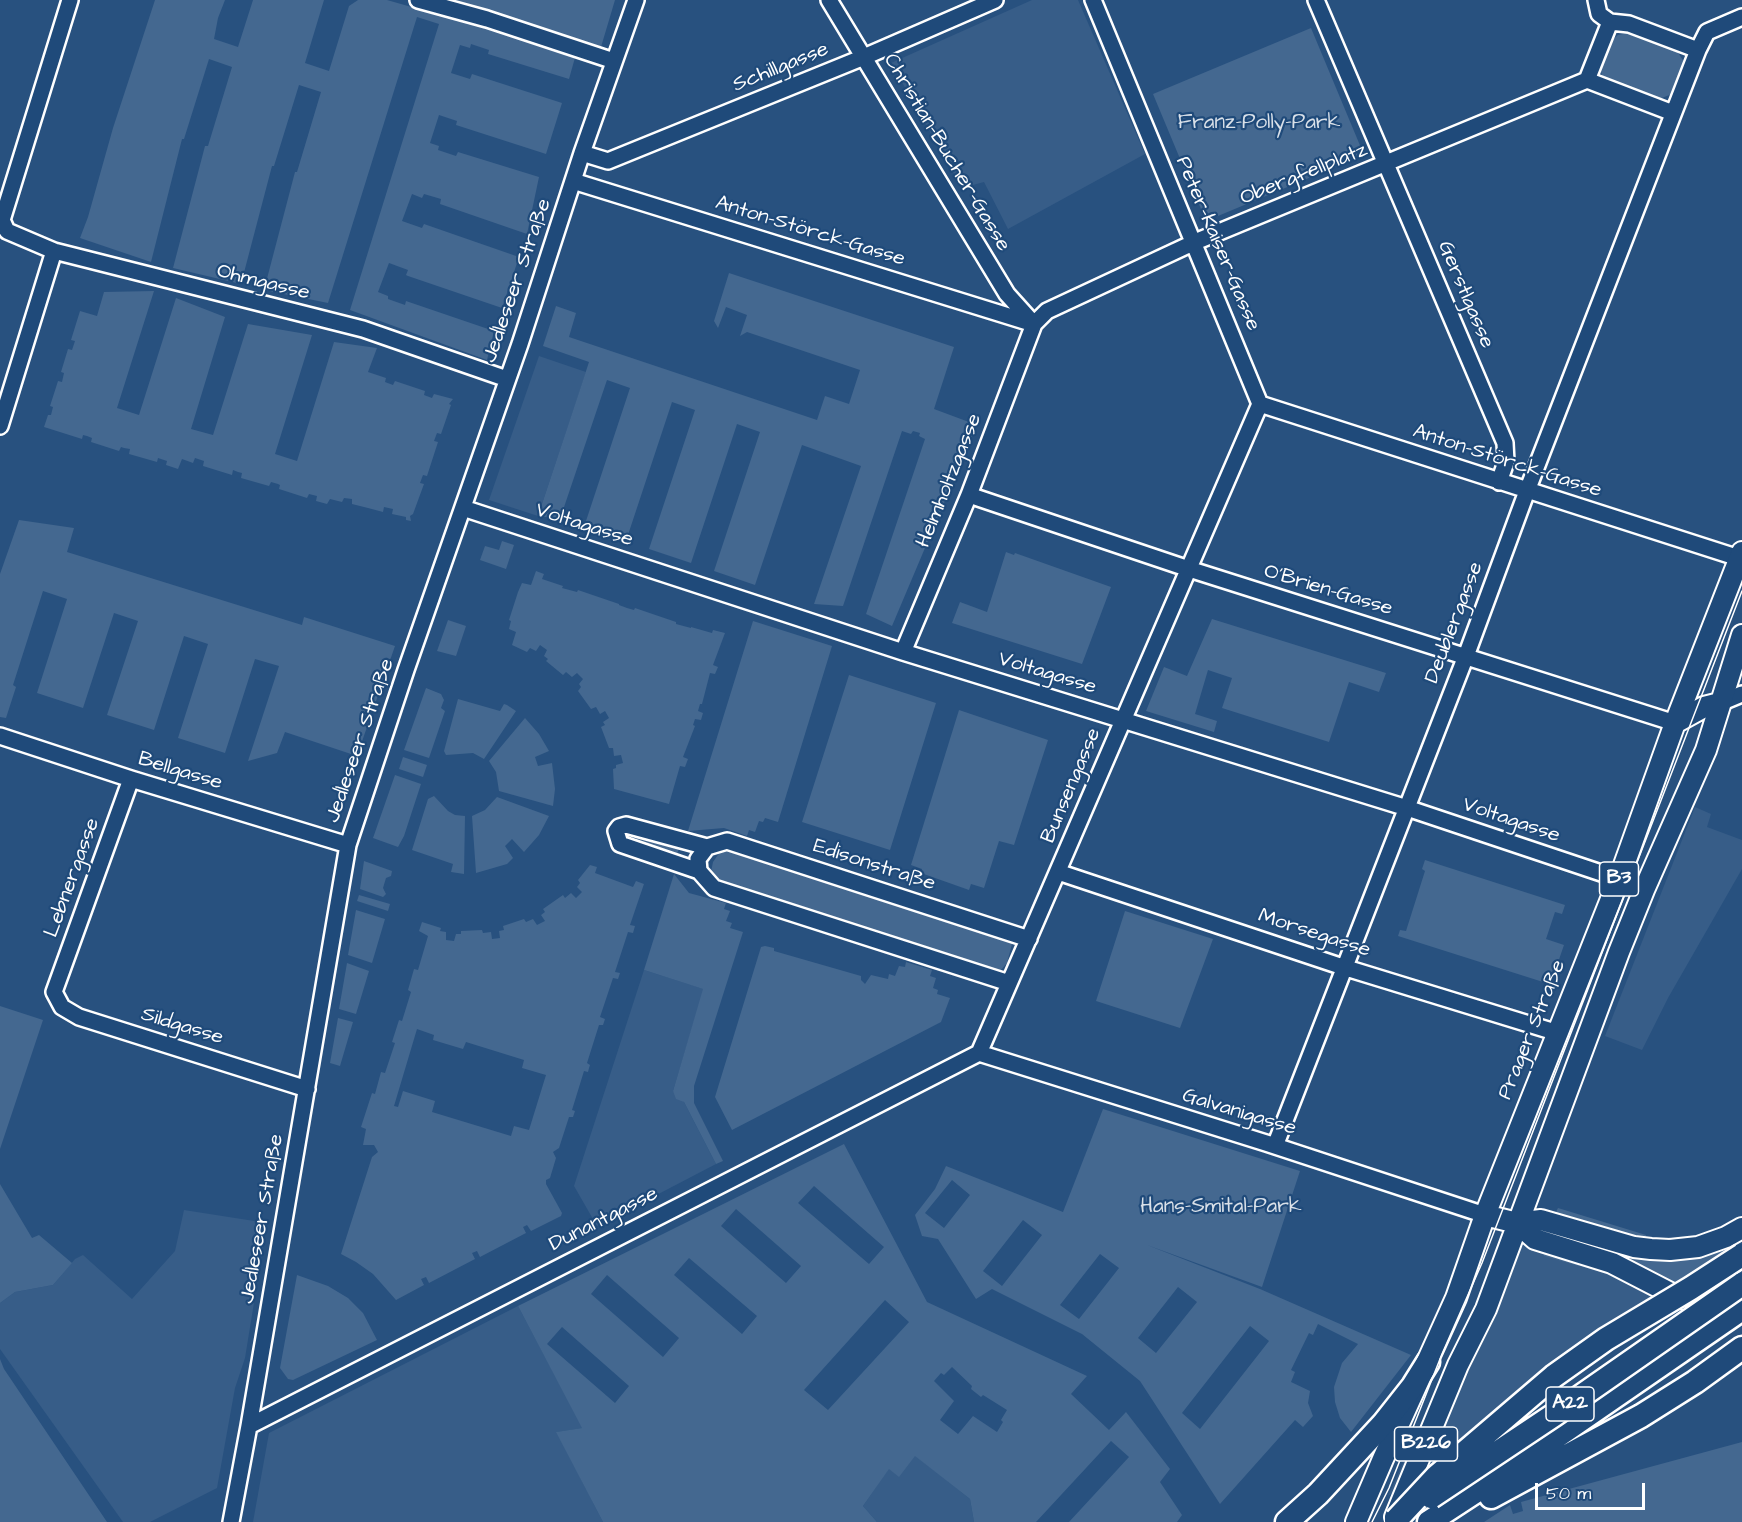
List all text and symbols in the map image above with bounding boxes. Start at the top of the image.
street label: Schillgasse [729,37,833,99]
street label: Christian-Bucher-Gasse [877,49,1015,257]
park label: Franz-Polly-Park [1178,111,1340,137]
street label: Obergfellplatz [1237,138,1371,212]
street label: Peter-Kaiser-Gasse [1169,153,1265,335]
street label: Anton-Störck-Gasse [712,191,908,273]
street label: Jedleseer Straße [478,196,558,366]
street label: Gerstlgasse [1431,238,1499,352]
street label: Ohmgasse [214,259,312,307]
street label: Helmholtzgasse [912,410,988,552]
street label: Anton-Störck-Gasse [1409,420,1605,504]
street label: Voltagasse [532,498,636,554]
street label: O'Brien-Gasse [1261,559,1395,623]
street label: Deublergasse [1420,559,1490,687]
street label: Voltagasse [995,647,1099,701]
street label: Jedleseer Straße [321,656,401,826]
street label: Bunsengasse [1036,725,1108,847]
street label: Bellgasse [135,747,225,797]
street label: Voltagasse [1459,793,1563,849]
street label: Lebnergasse [40,815,106,941]
street label: Edisonstraße [810,834,938,898]
road number: B3 [1600,862,1638,896]
street label: Morsegasse [1255,904,1373,964]
street label: Prager Straße [1494,956,1572,1104]
street label: Sildgasse [138,1003,226,1051]
street label: Galvanigasse [1179,1084,1299,1142]
street label: Jedleseer Straße [236,1132,290,1306]
street label: Dunantgasse [546,1182,662,1258]
park label: Hans-Smital-Park [1140,1195,1302,1221]
road number: A22 [1546,1387,1594,1421]
road number: B226 [1394,1427,1458,1461]
scale bar [1538,1471,1648,1509]
text: 50 m [1546,1481,1591,1506]

